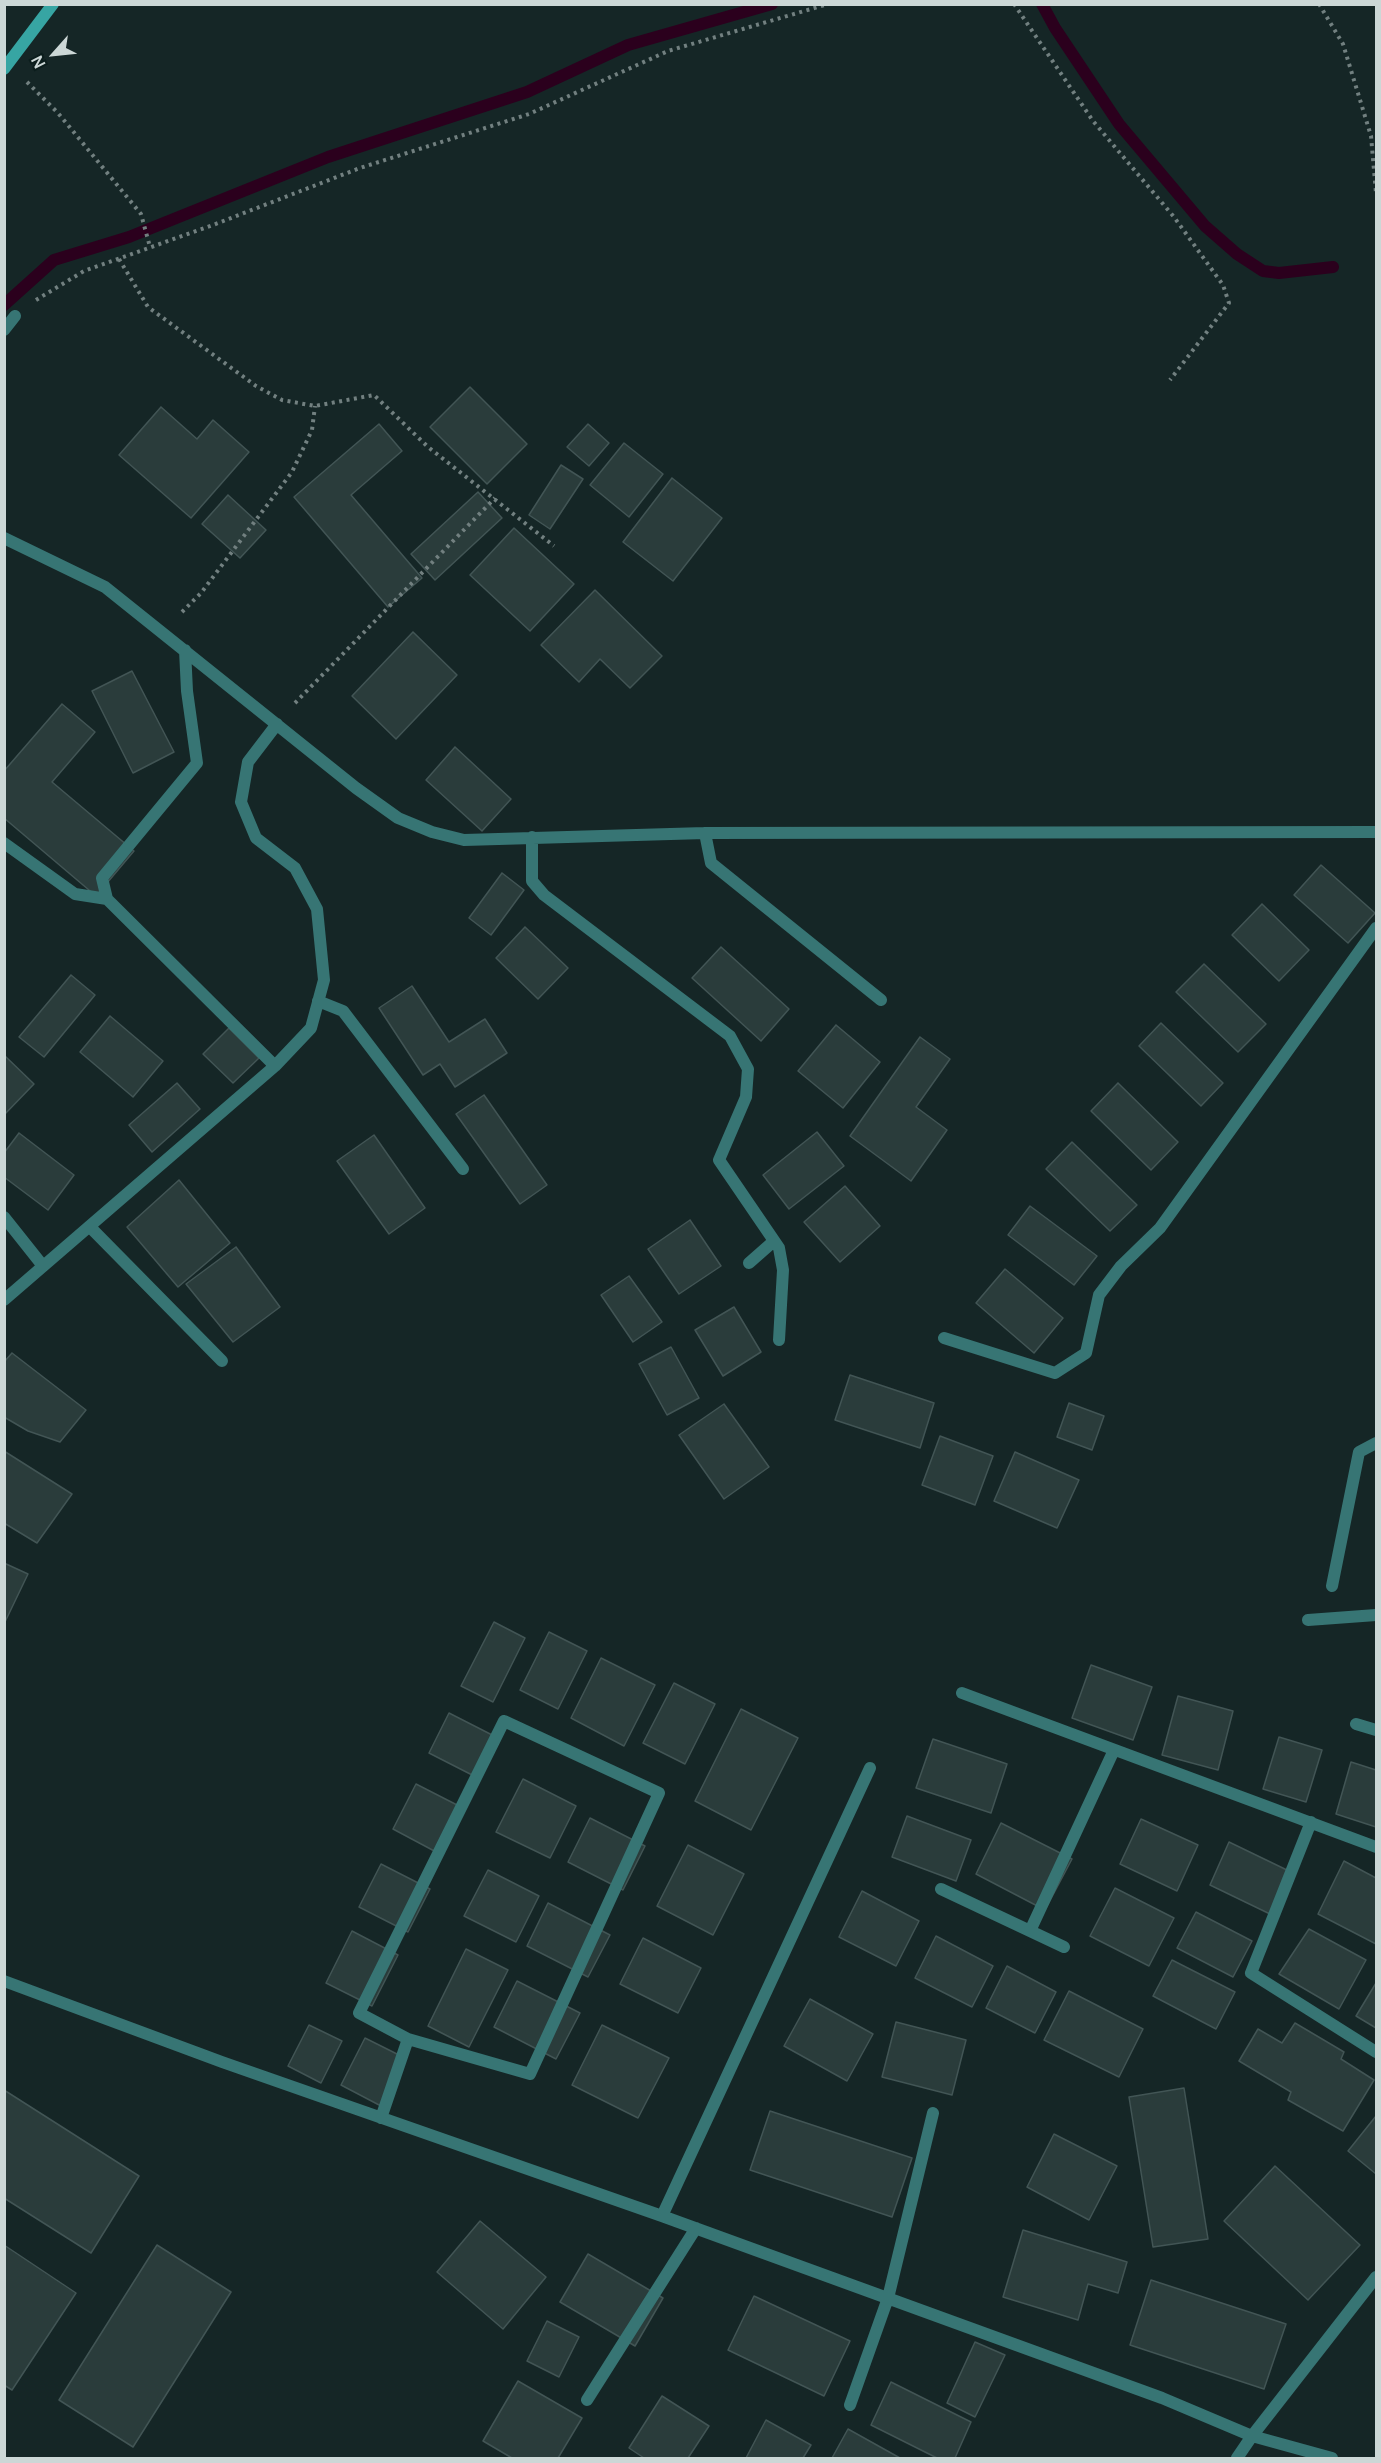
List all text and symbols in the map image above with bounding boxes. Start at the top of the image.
north arrow [24,24,84,84]
text: N [26,52,50,72]

